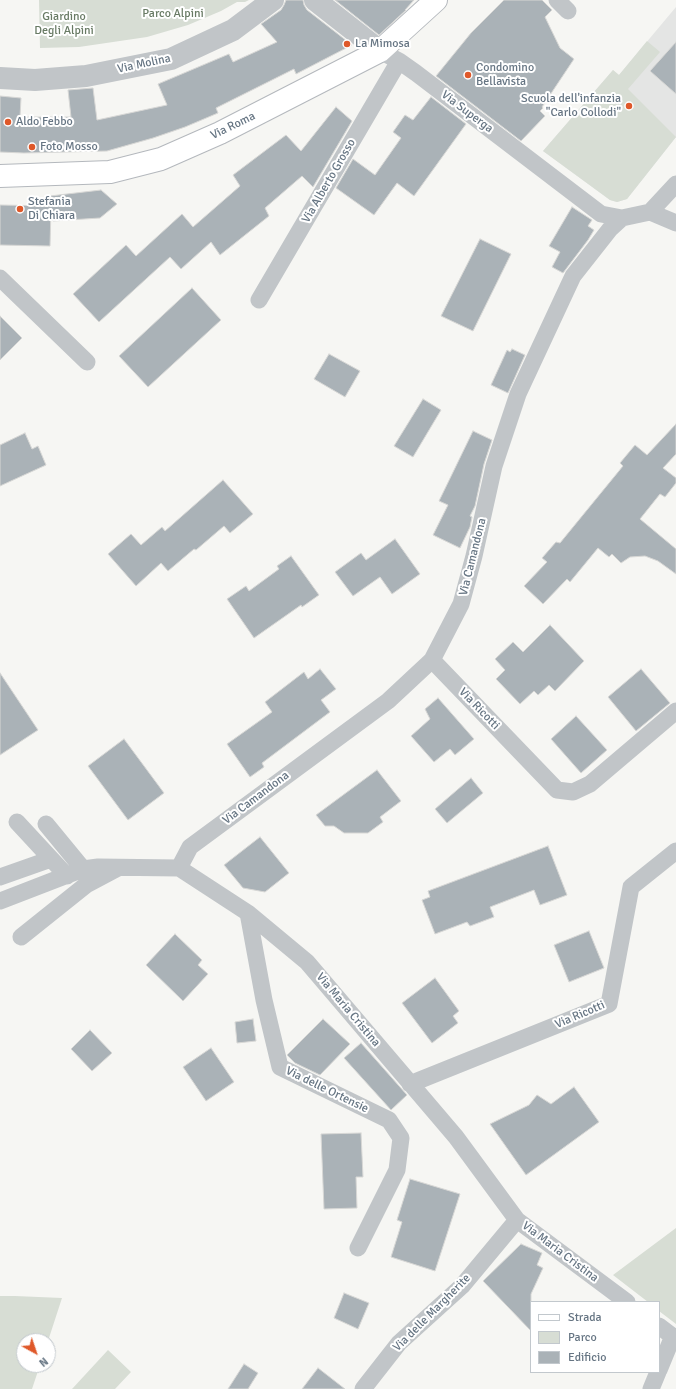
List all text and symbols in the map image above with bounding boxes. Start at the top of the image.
park label: Parco Alpini [142,7,204,21]
park label: Giardino Degli Alpini [34,10,94,38]
place label: La Mimosa [355,37,410,51]
marker: La Mimosa [342,39,352,49]
street label: Via Molina [116,51,172,77]
place label: Condomino Bellavista [476,61,534,89]
marker: Condomino Bellavista [463,70,473,80]
street label: Via Superga [438,88,496,136]
place label: Scuola dell'infanzia "Carlo Collodi" [521,92,621,120]
marker: Scuola dell'infanzia "Carlo Collodi" [624,101,634,111]
street label: Via Roma [208,109,258,143]
place label: Aldo Febbo [16,115,73,129]
marker: Aldo Febbo [3,117,13,127]
street label: Via Alberto Grosso [299,136,359,226]
place label: Foto Mosso [40,140,98,154]
marker: Foto Mosso [27,142,37,152]
place label: Stefania Di Chiara [28,195,75,223]
marker: Stefania Di Chiara [15,204,25,214]
street label: Via Camandona [456,517,490,597]
street label: Via Ricotti [455,685,503,733]
street label: Via Camandona [220,768,292,828]
street label: Via Maria Cristina [313,970,383,1050]
street label: Via Ricotti [553,998,607,1032]
street label: Via delle Ortensie [283,1064,371,1116]
street label: Via Maria Cristina [519,1219,601,1285]
street label: Via delle Margherite [390,1271,474,1355]
legend [530,1301,660,1373]
text: Strada [568,1310,602,1325]
text: Parco [568,1330,597,1345]
north arrow [16,1333,56,1373]
text: Edificio [568,1350,606,1365]
text: N [36,1354,51,1369]

